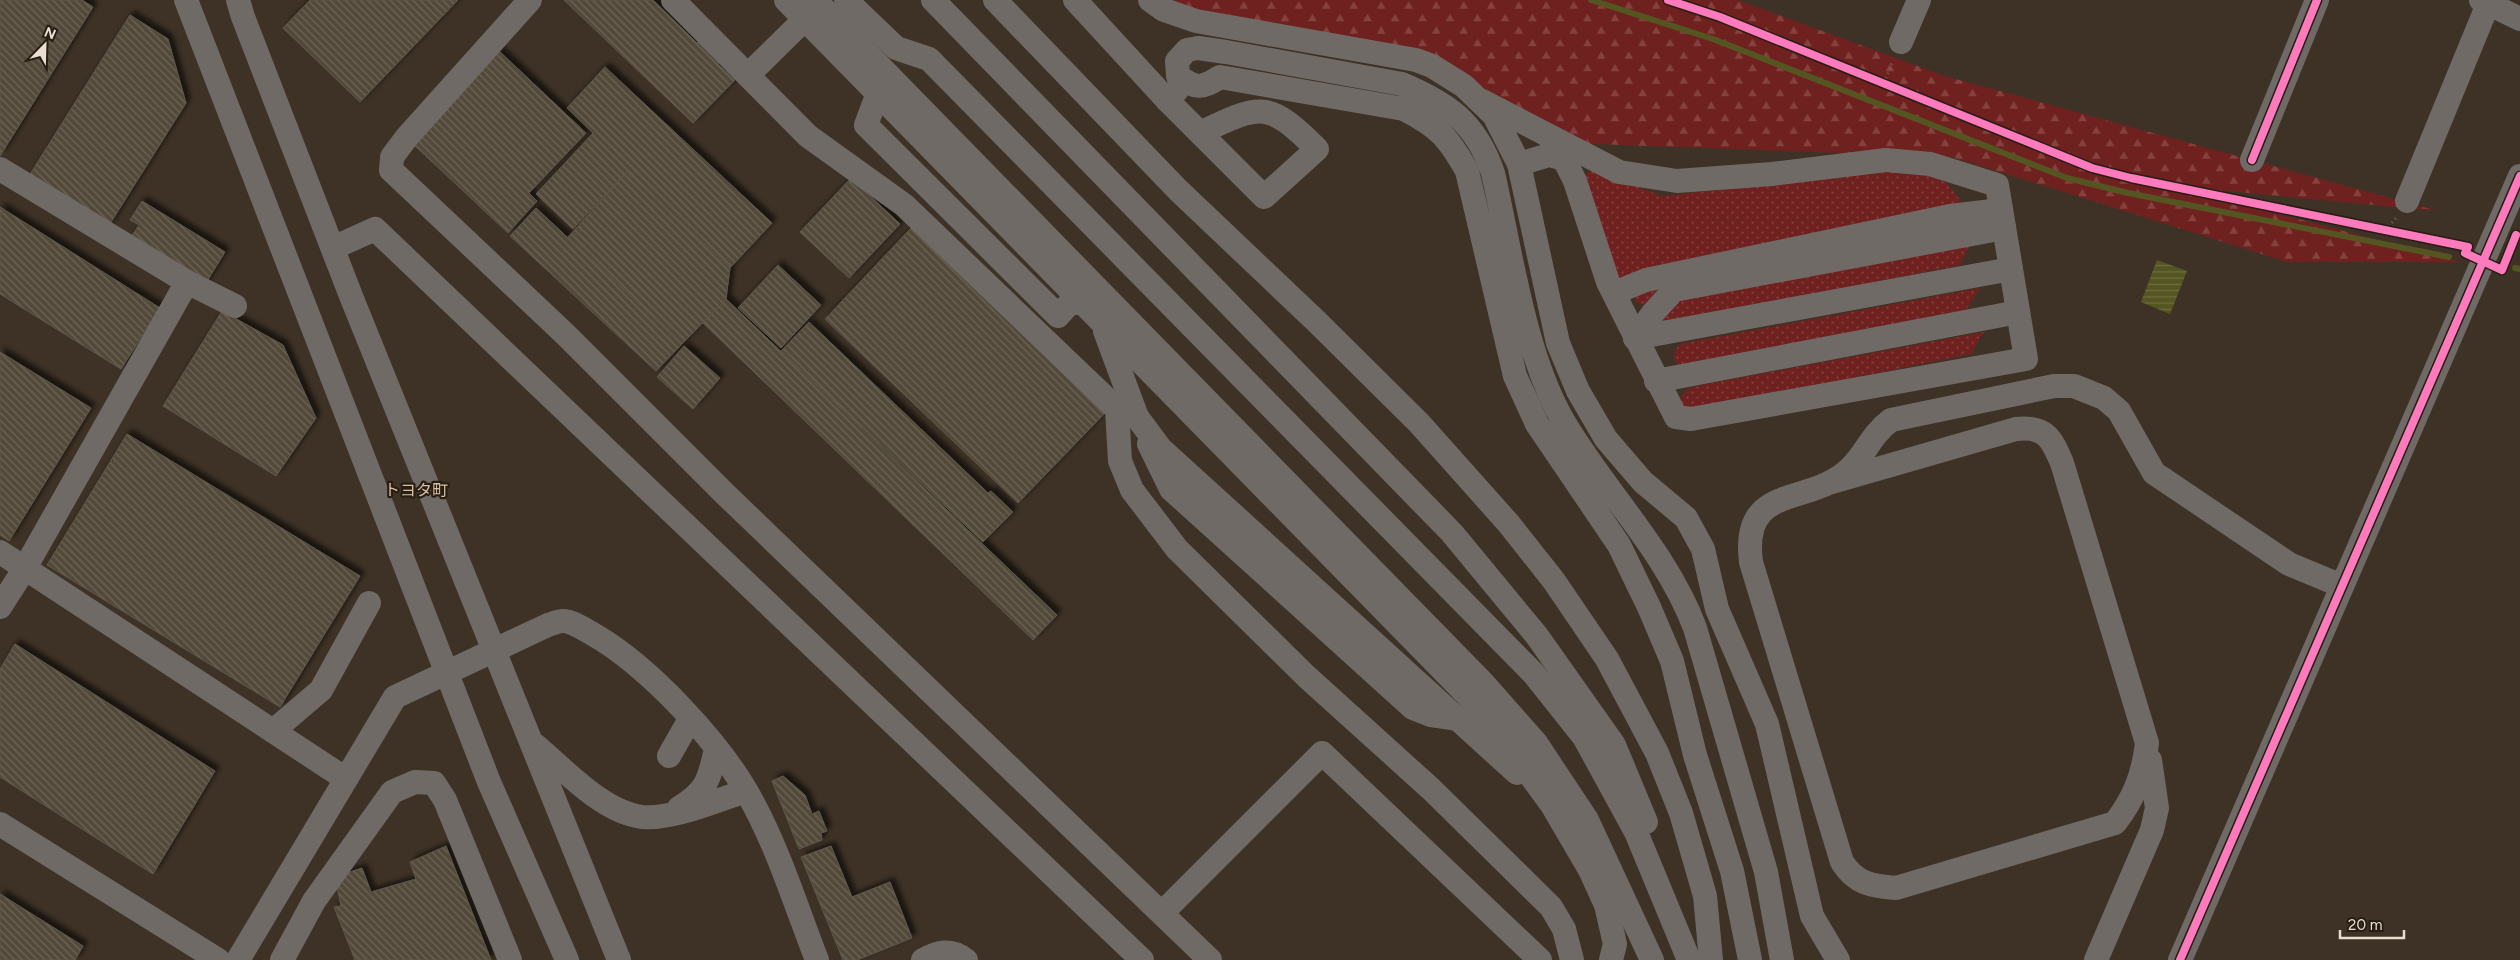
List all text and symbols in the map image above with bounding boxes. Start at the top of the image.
north arrow [20,20,70,70]
text: N [42,24,58,43]
district label: トヨタ町 [384,481,448,500]
scale bar [2340,908,2404,940]
text: 20 m [2348,916,2382,934]

